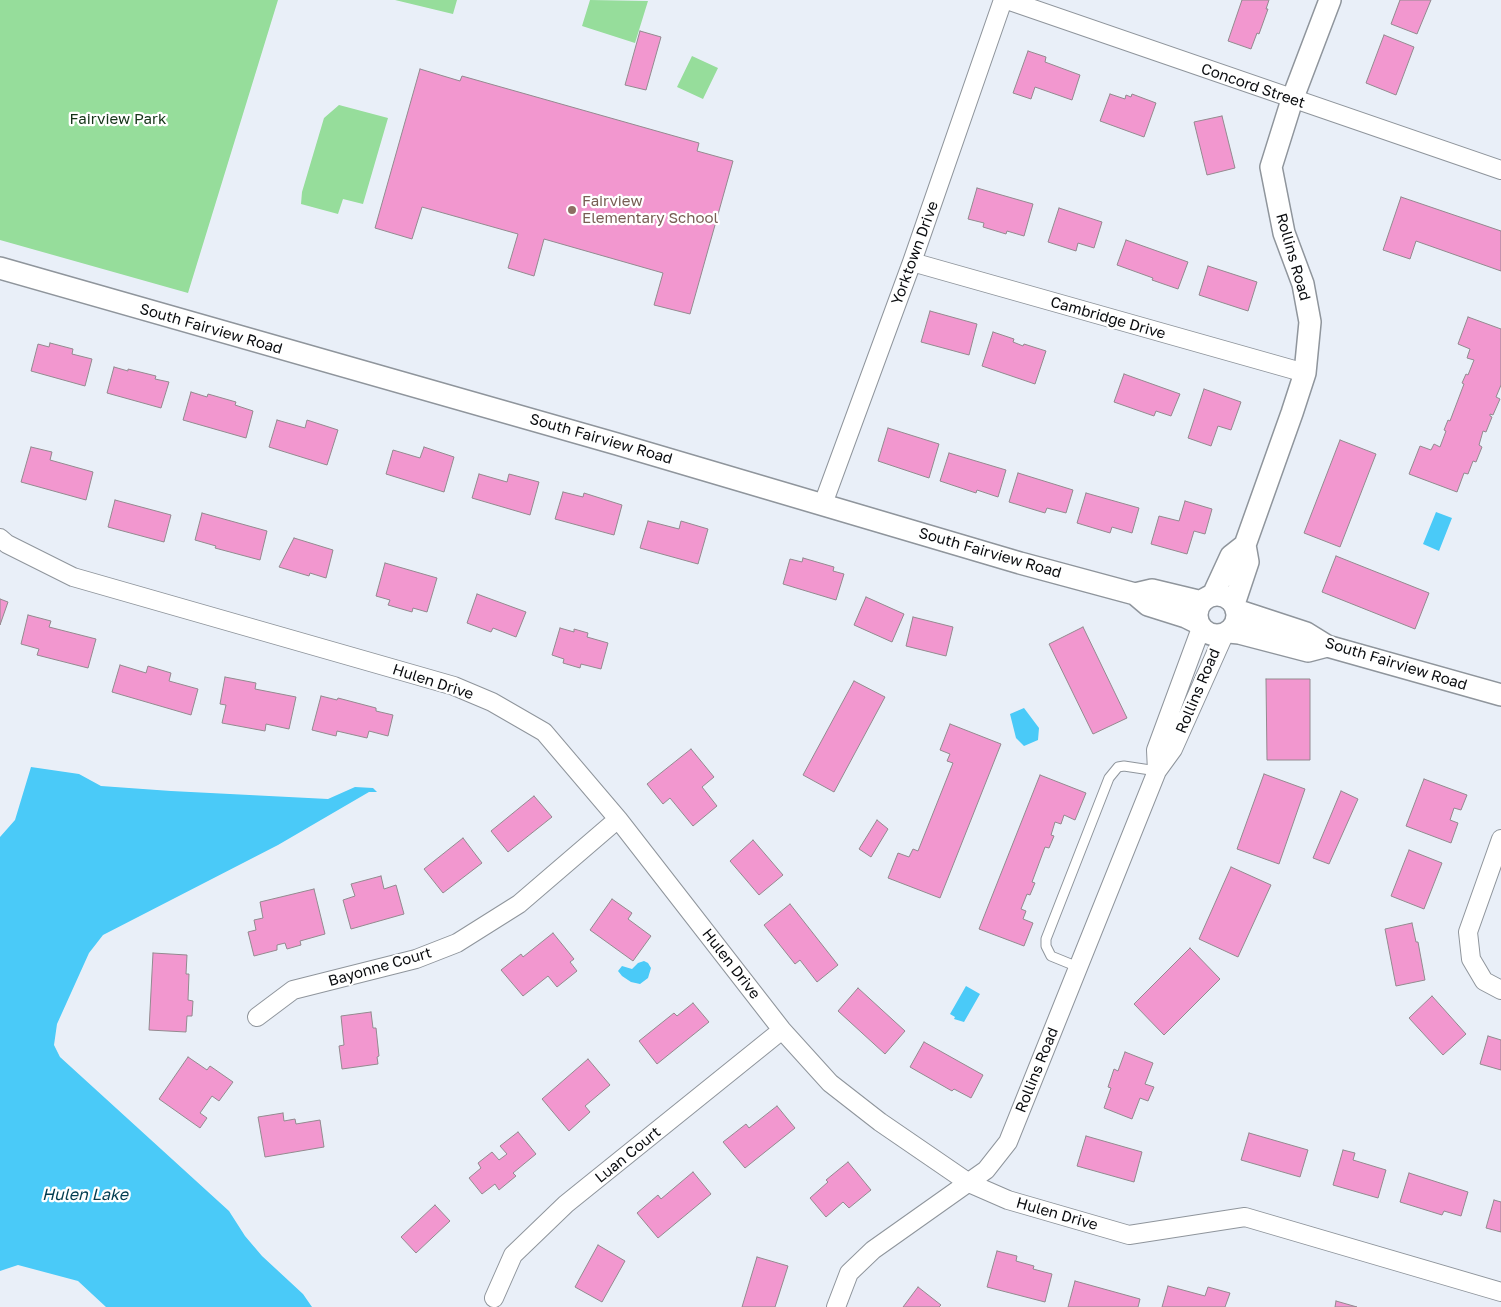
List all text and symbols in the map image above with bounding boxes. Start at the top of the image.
street label: Concord Street [1199,60,1307,112]
park label: Fairview Park [70,110,166,128]
place label: Fairview Elementary School [582,192,718,227]
street label: Yorktown Drive [888,199,942,307]
marker: Fairview Elementary School [566,204,578,216]
street label: Rollins Road [1272,211,1314,303]
street label: Cambridge Drive [1048,293,1168,343]
street label: South Fairview Road [138,300,284,358]
street label: South Fairview Road [528,410,674,468]
street label: South Fairview Road [917,524,1063,582]
street label: South Fairview Road [1323,634,1469,694]
street label: Rollins Road [1172,646,1224,736]
street label: Hulen Drive [390,660,476,704]
street label: Hulen Drive [698,925,764,1003]
street label: Bayonne Court [326,944,434,990]
street label: Rollins Road [1012,1025,1062,1115]
street label: Luan Court [592,1123,664,1187]
water label: Hulen Lake [42,1185,128,1205]
street label: Hulen Drive [1014,1194,1100,1234]

